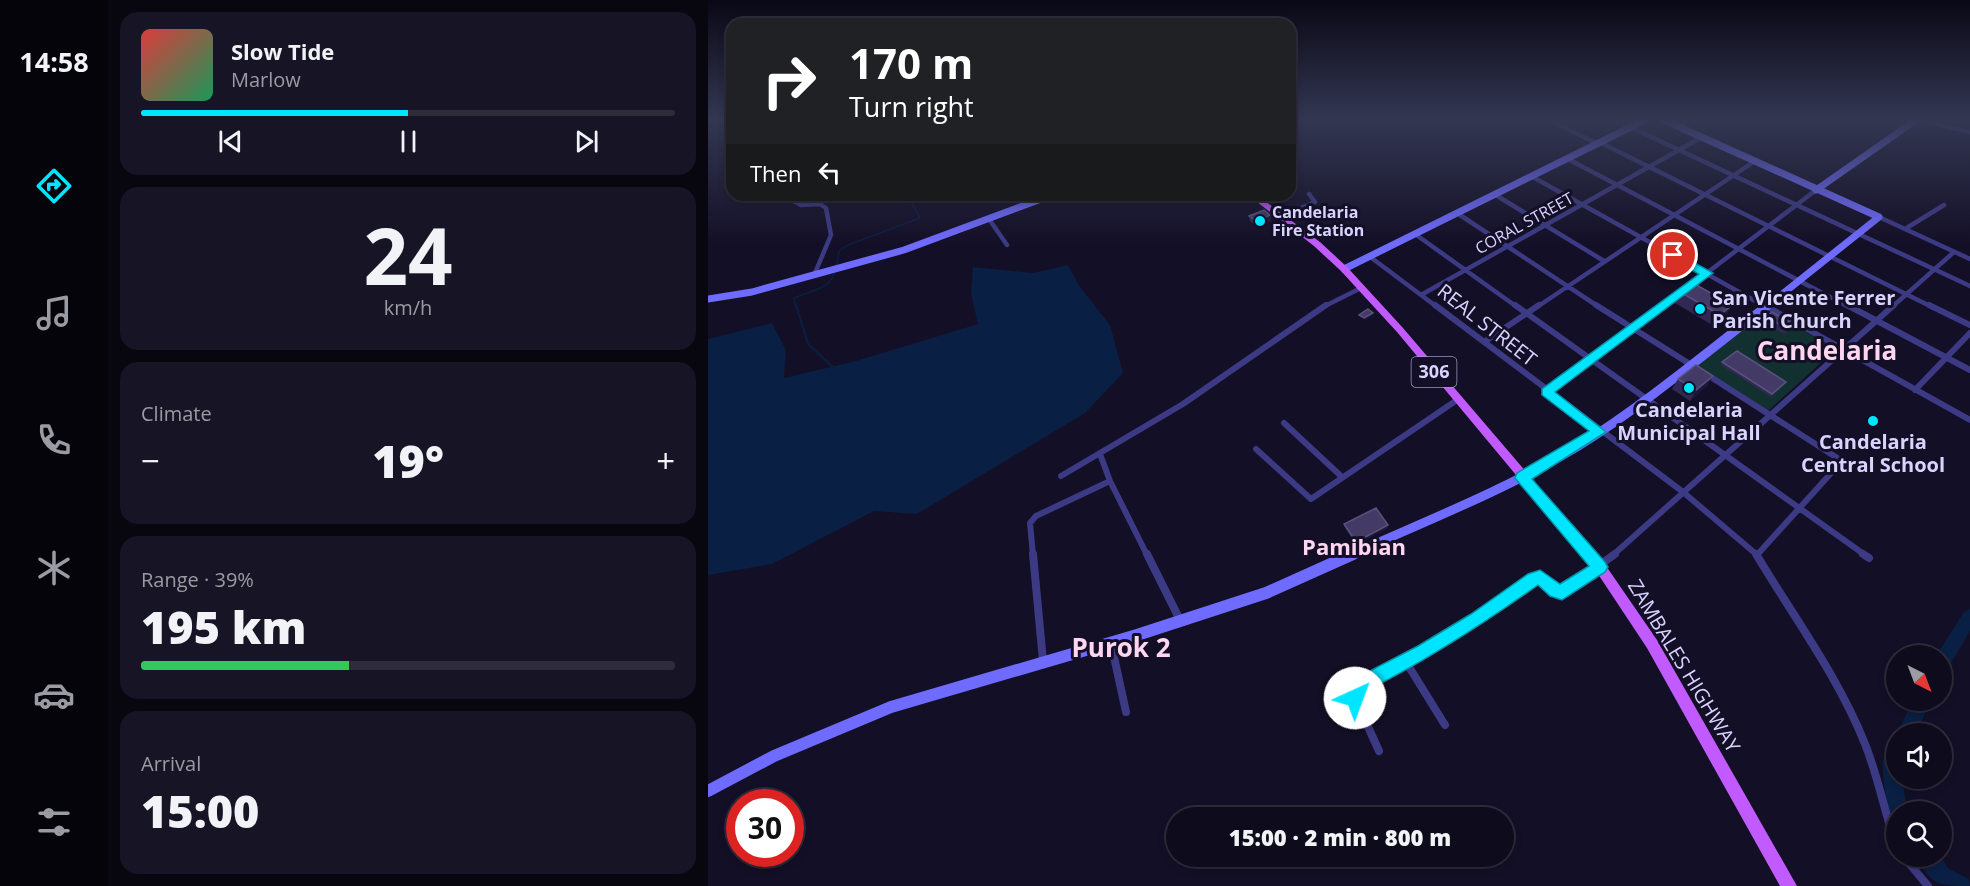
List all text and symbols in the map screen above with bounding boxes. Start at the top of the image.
text: 170 m [849,34,973,91]
text: Slow Tide [231,36,334,66]
icon: right [750,42,828,120]
text: 14:58 [19,43,89,80]
text: Marlow [231,66,301,93]
text: Turn right [849,88,974,125]
icon: previous [214,125,247,158]
icon: pause [392,125,425,158]
icon: next [570,125,603,158]
icon: left [813,156,846,189]
text: Then [750,158,801,188]
icon: directions [33,165,75,207]
street label: CORAL STREET [1471,187,1577,259]
place label: Candelaria Fire Station [1272,201,1364,241]
text: 24 [363,202,453,308]
marker: Candelaria Fire Station [1253,214,1267,228]
pin [1647,229,1698,280]
icon: arrive [1656,238,1689,271]
street label: REAL STREET [1432,277,1543,372]
place label: San Vicente Ferrer Parish Church [1712,284,1895,334]
icon: music [33,292,75,334]
text: km/h [384,294,432,321]
marker: San Vicente Ferrer Parish Church [1693,302,1707,316]
district label: Candelaria [1757,332,1897,368]
road number: 306 [1412,357,1456,387]
marker: Candelaria Municipal Hall [1682,381,1696,395]
place label: Candelaria Municipal Hall [1617,396,1761,446]
text: Climate [141,400,212,427]
marker: Candelaria Central School [1866,414,1880,428]
icon: phone [33,419,75,461]
place label: Candelaria Central School [1801,428,1945,478]
text: 19° [372,430,444,491]
text: − [141,438,160,483]
text: + [656,438,675,483]
district label: Pamibian [1302,531,1406,561]
icon: climate [33,547,75,589]
text: Range · 39% [141,566,254,593]
street label: ZAMBALES HIGHWAY [1622,574,1747,758]
text: 195 km [141,596,306,657]
district label: Purok 2 [1071,629,1171,665]
north arrow [1886,645,1952,711]
map controls [1886,645,1952,867]
position arrow [1323,666,1387,730]
icon: car [33,674,75,716]
button: sound [1886,723,1952,789]
text: Arrival [141,750,201,777]
text: 15:00 [141,780,259,841]
speed limit sign: 30 [726,789,804,867]
icon: filters [33,801,75,843]
button: search [1886,801,1952,867]
text: 15:00 · 2 min · 800 m [1229,822,1451,852]

